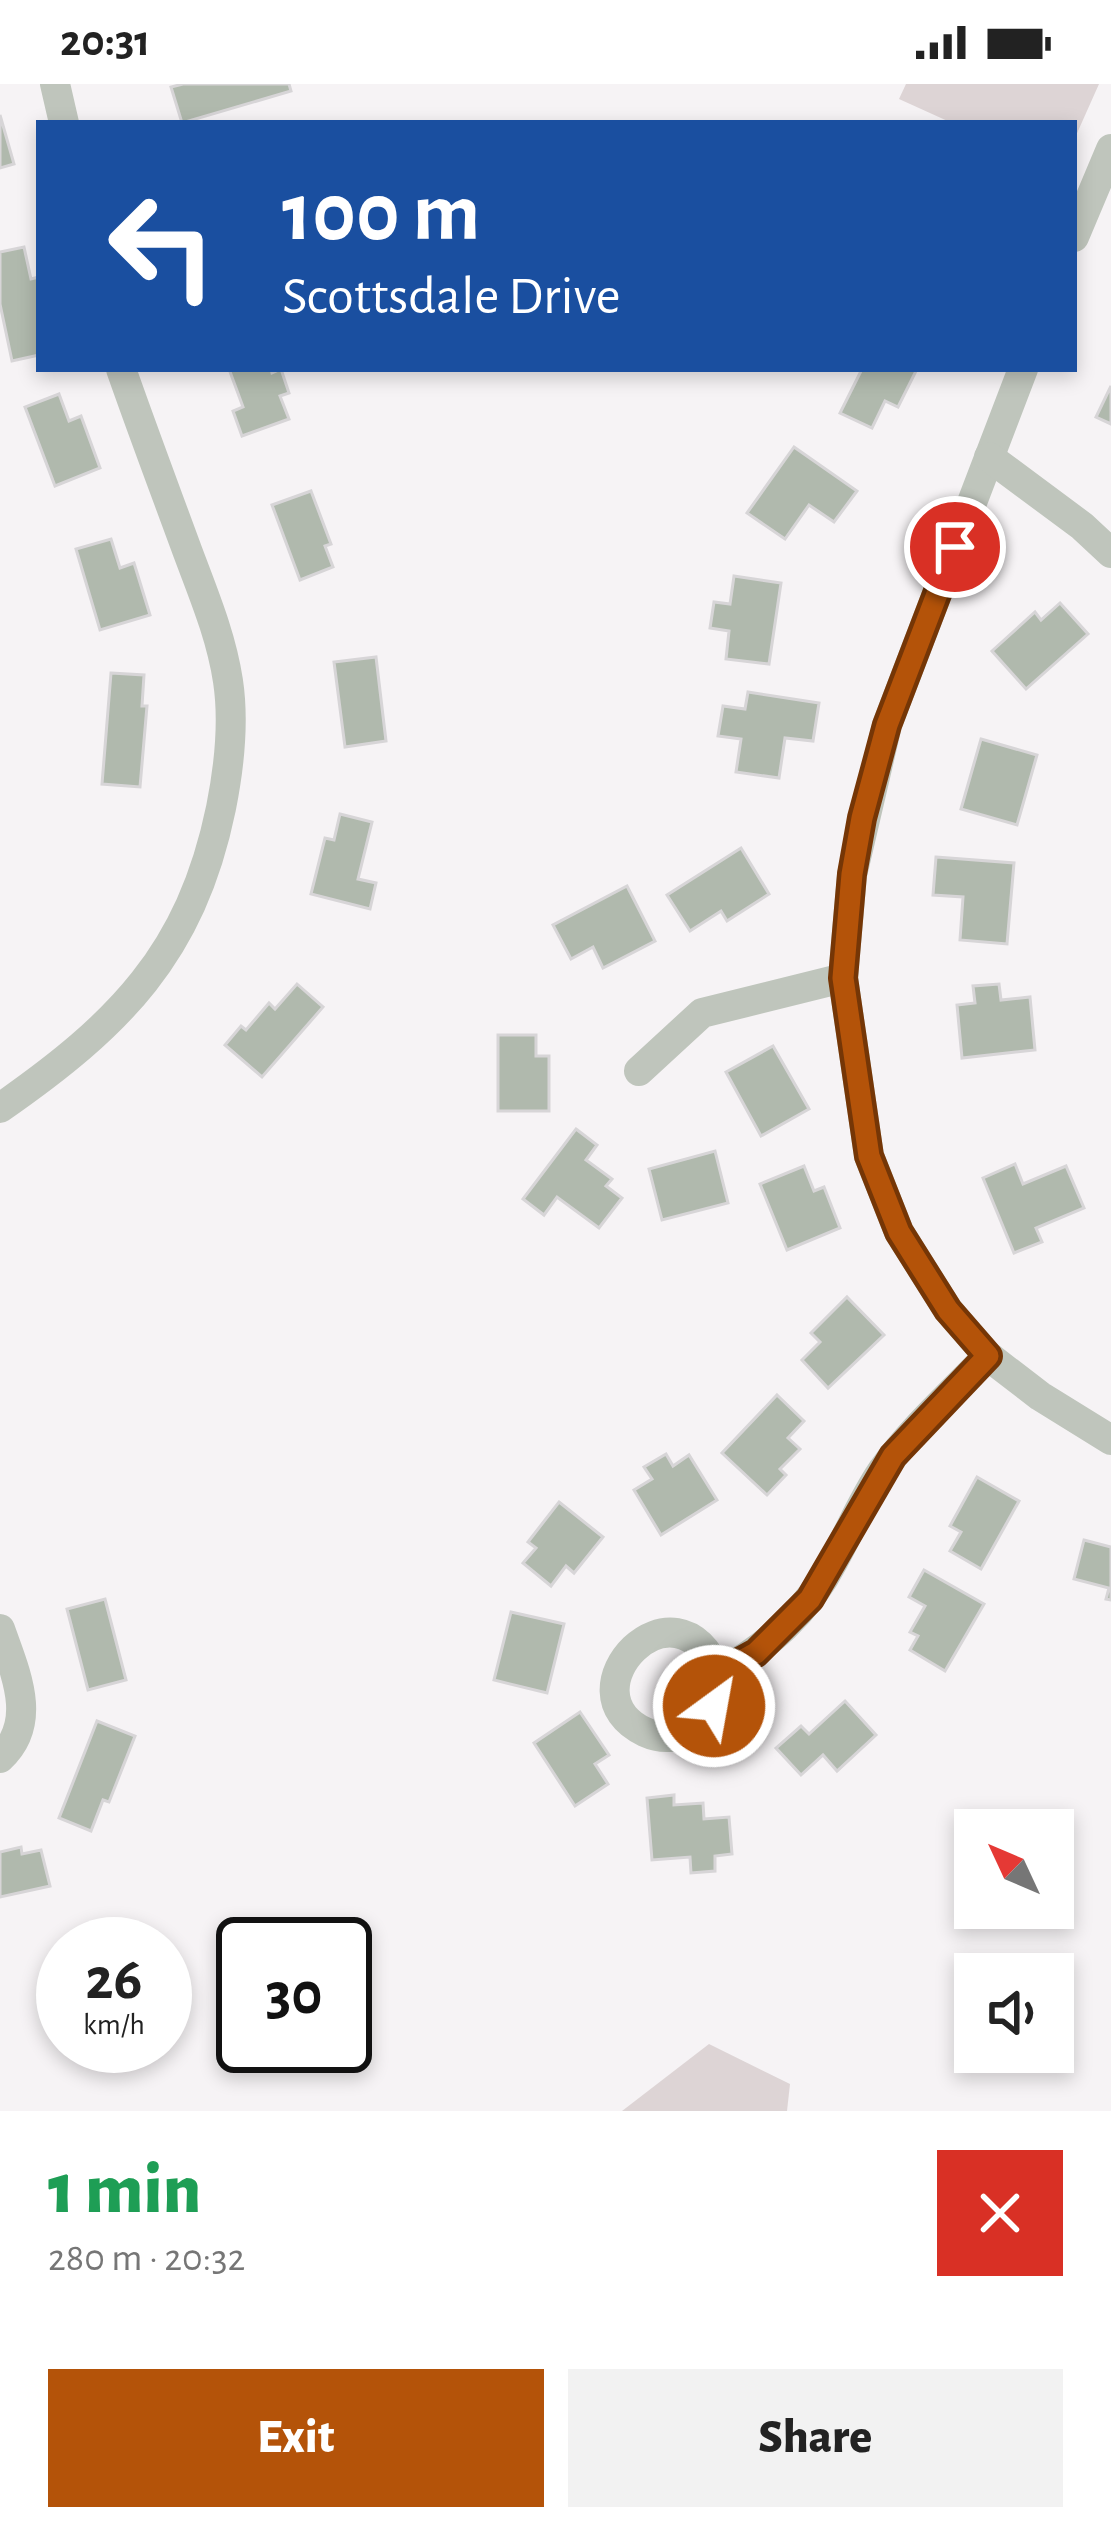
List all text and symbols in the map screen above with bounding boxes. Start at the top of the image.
text: 20:31 [60,19,151,64]
icon: left [84,168,240,324]
text: 100 m [282,172,480,256]
text: Scottsdale Drive [282,270,621,324]
pin [904,496,1006,598]
icon: arrive [922,514,988,580]
position arrow [651,1643,777,1769]
north arrow [954,1809,1074,1929]
map controls [954,1809,1074,2073]
speed limit sign: 30 [216,1917,372,2073]
text: 26 [85,1950,143,2010]
button: sound [954,1953,1074,2073]
text: km/h [83,2010,145,2040]
button: close [937,2150,1063,2276]
text: 1 min [48,2154,201,2226]
text: 280 m · 20:32 [48,2239,245,2278]
button: Exit [48,2369,544,2507]
button: Share [568,2369,1063,2507]

